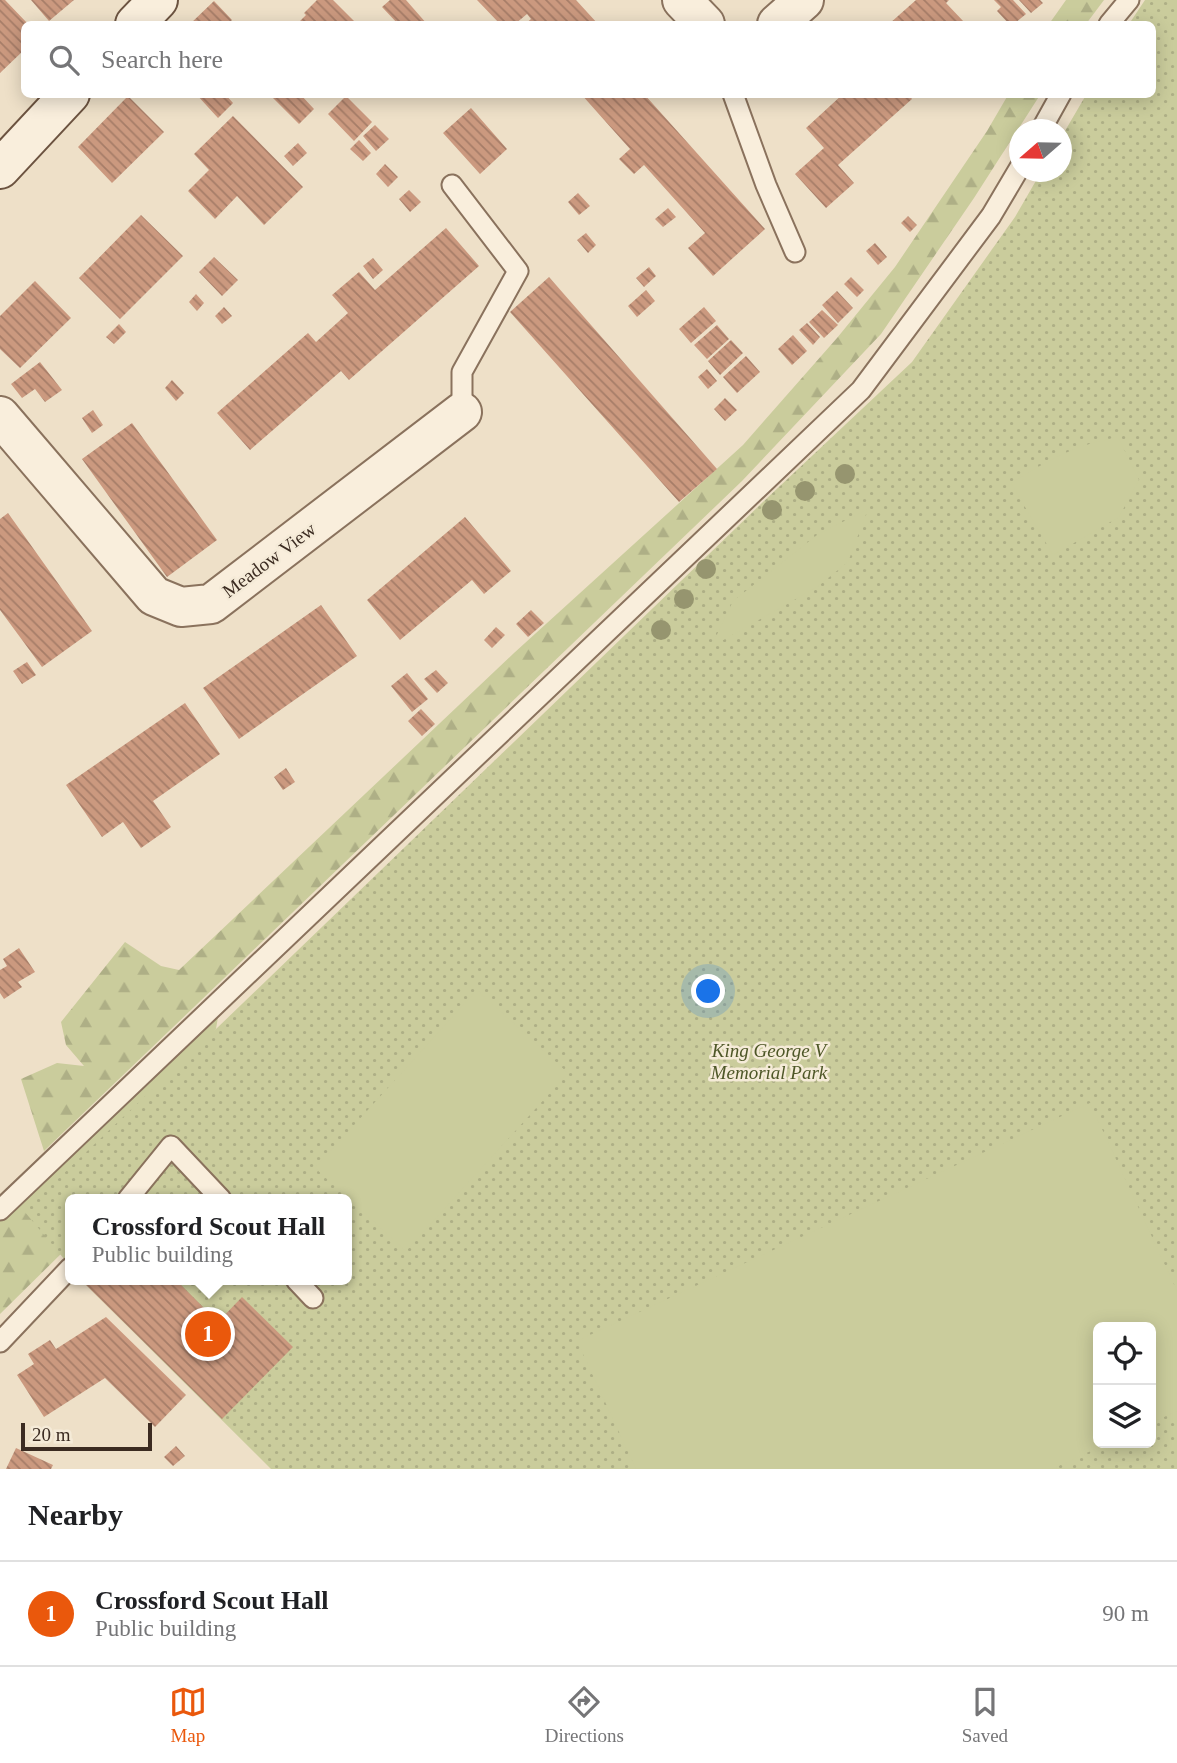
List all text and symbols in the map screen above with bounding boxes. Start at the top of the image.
search box [21,21,1156,98]
icon: search [45,41,83,79]
text: Search here [101,45,223,74]
north arrow [1009,119,1072,182]
street label: Meadow View [218,518,320,602]
your location [691,974,725,1008]
park label: King George V Memorial Park [710,1040,829,1083]
popup [65,1194,352,1285]
text: Crossford Scout Hall [92,1212,325,1241]
text: Public building [92,1242,233,1267]
pin: 1 [185,1308,231,1360]
map controls [1093,1322,1156,1448]
button: locate [1093,1322,1156,1385]
button: layers [1093,1385,1156,1448]
scale bar [21,1420,152,1452]
text: 20 m [32,1424,71,1445]
text: Nearby [28,1498,123,1531]
text: Crossford Scout Hall [95,1586,329,1615]
text: 1 [45,1601,57,1626]
text: 90 m [1102,1601,1149,1626]
text: Public building [95,1616,236,1641]
tab: Map [169,1683,207,1747]
tab: Directions [545,1683,624,1747]
tab: Saved [962,1683,1008,1747]

